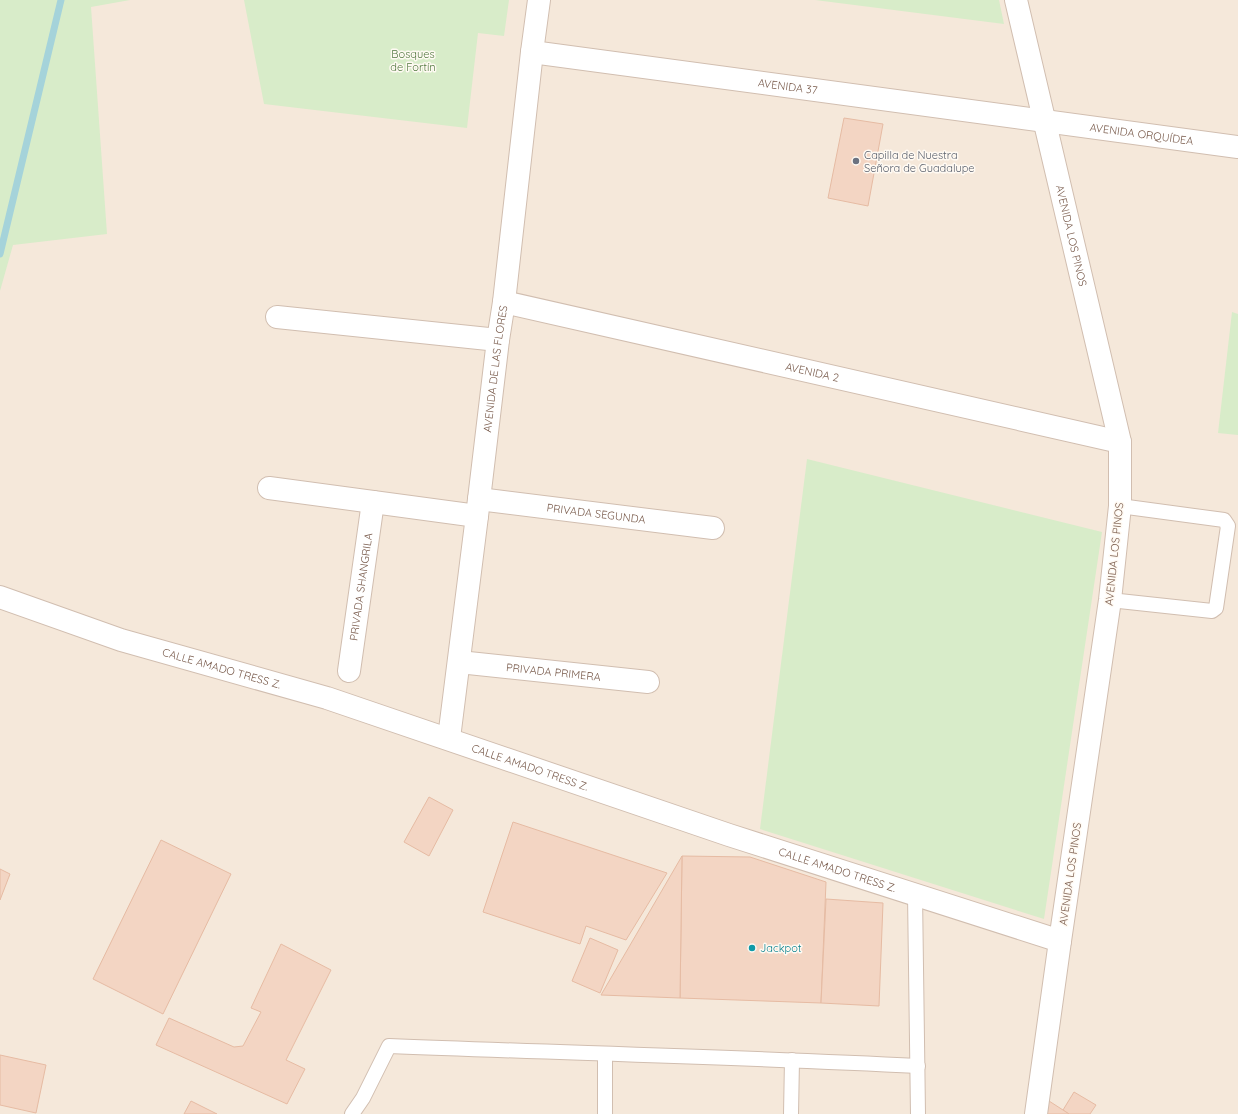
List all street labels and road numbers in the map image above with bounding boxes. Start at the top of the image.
street label: AVENIDA 37 [757,75,819,97]
street label: AVENIDA ORQUÍDEA [1089,120,1194,148]
street label: AVENIDA LOS PINOS [1053,183,1090,288]
street label: AVENIDA DE LAS FLORES [480,304,510,433]
street label: AVENIDA 2 [784,359,840,385]
street label: PRIVADA SEGUNDA [546,500,646,527]
street label: AVENIDA LOS PINOS [1102,502,1126,606]
street label: PRIVADA SHANGRILA [346,532,376,642]
street label: CALLE AMADO TRESS Z. [161,645,283,692]
street label: PRIVADA PRIMERA [505,660,602,684]
street label: CALLE AMADO TRESS Z. [470,741,590,794]
street label: AVENIDA LOS PINOS [1056,822,1084,926]
street label: CALLE AMADO TRESS Z. [777,844,898,895]

